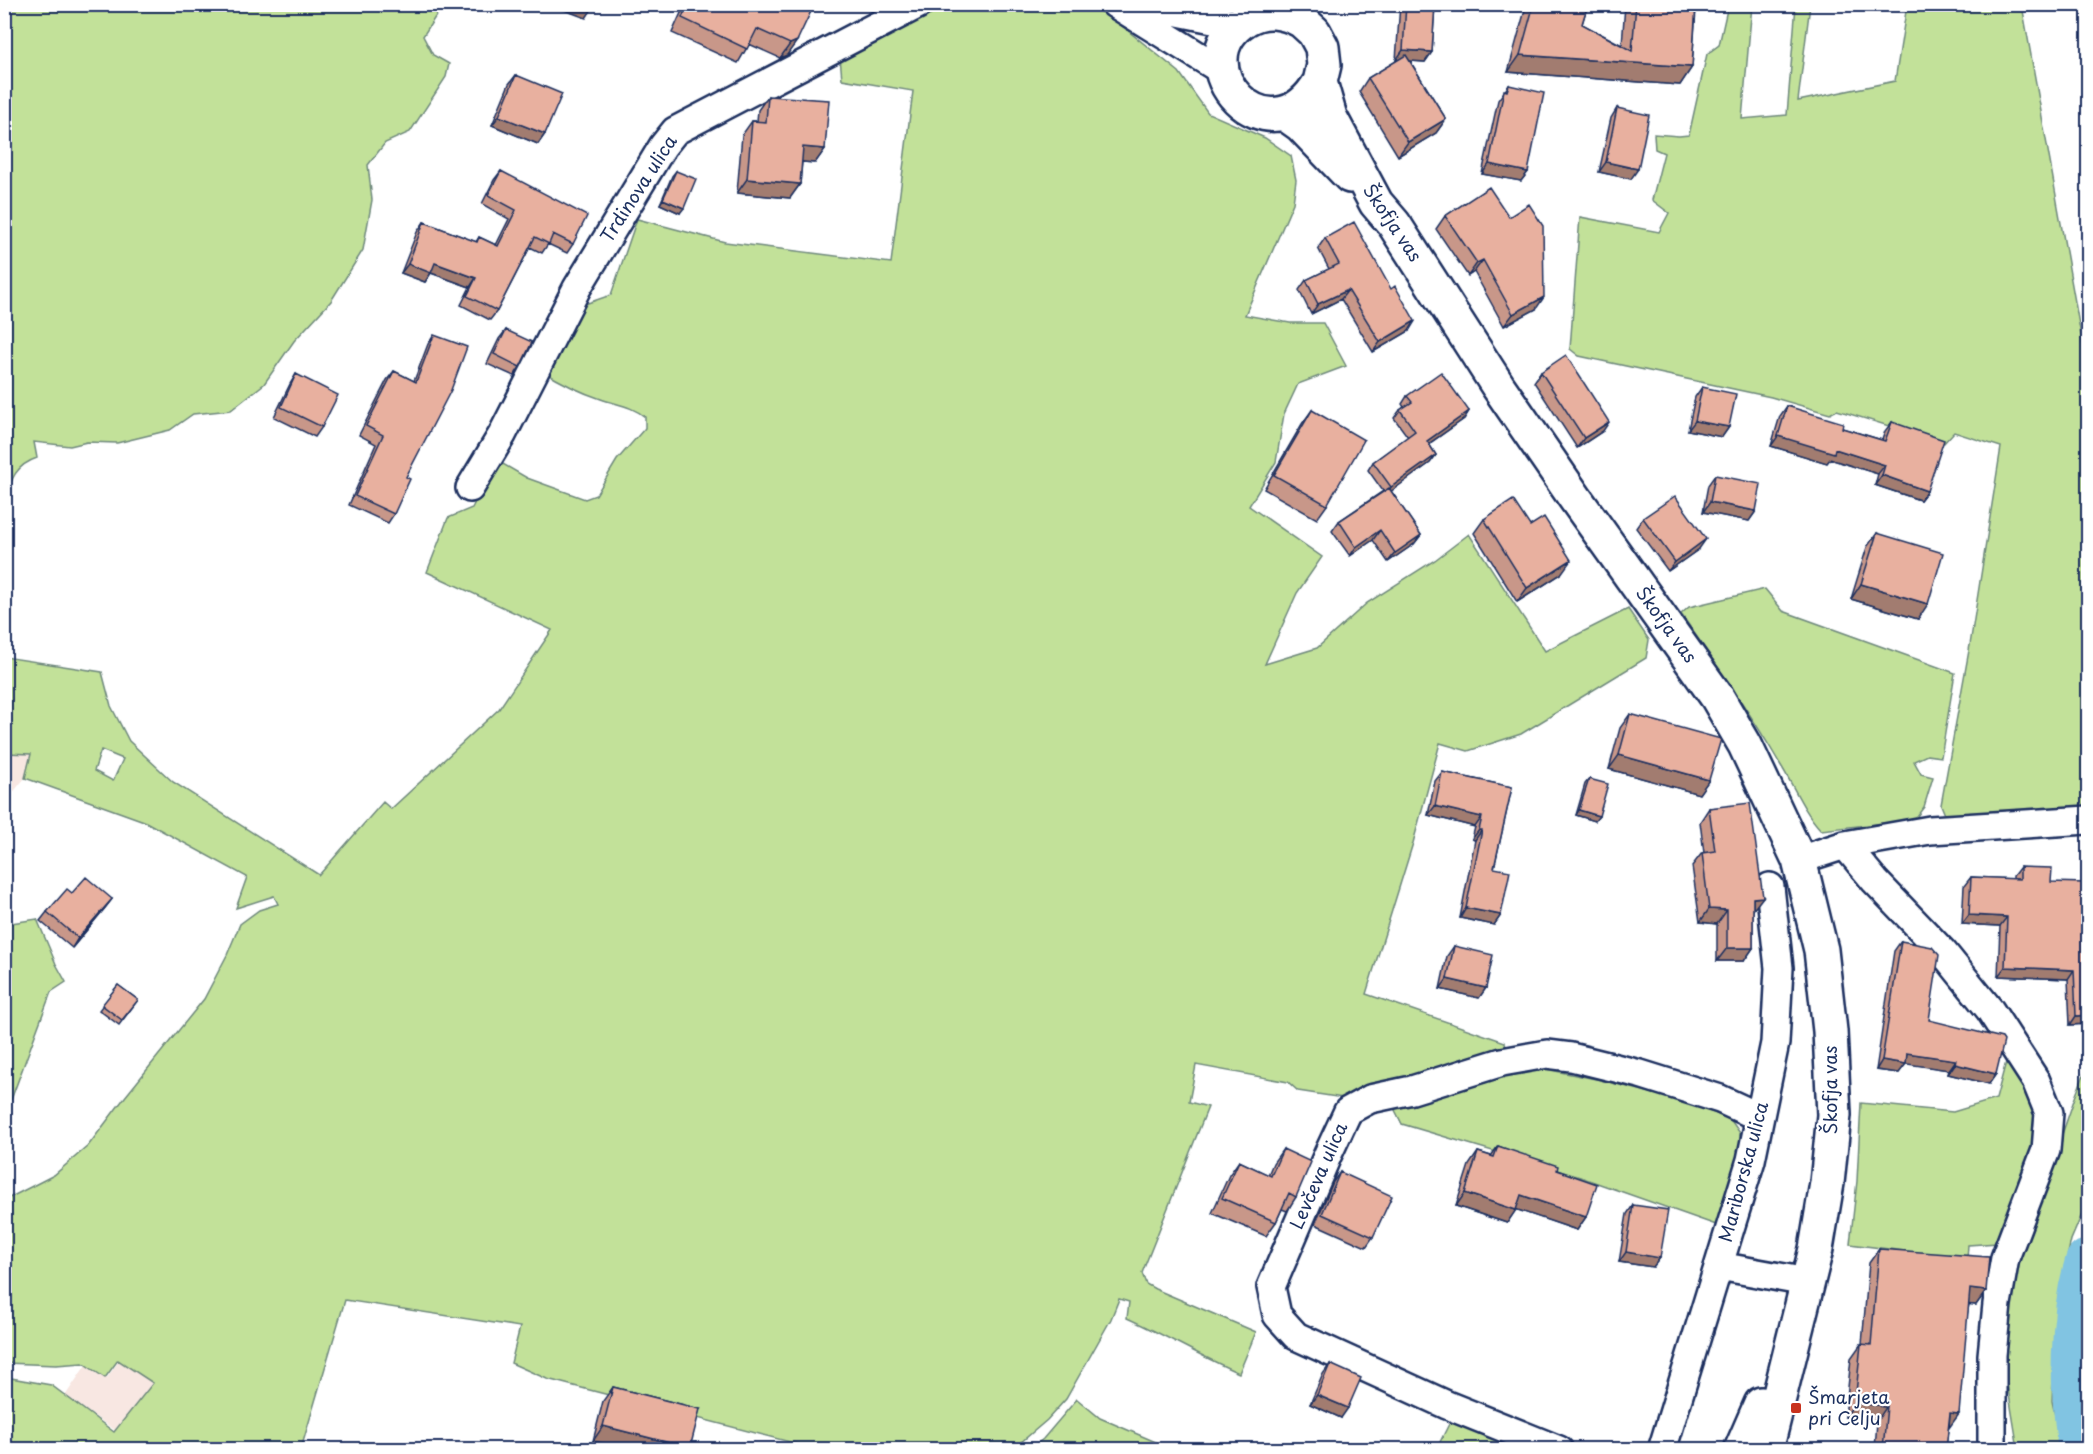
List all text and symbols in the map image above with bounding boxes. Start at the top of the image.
street label: Trdinova ulica [593,129,683,247]
street label: Škofja vas [1357,178,1429,267]
street label: Škofja vas [1630,580,1704,668]
street label: Škofja vas [1816,1046,1843,1134]
street label: Mariborska ulica [1711,1098,1774,1245]
street label: Levčeva ulica [1282,1117,1354,1233]
place label: Šmarjeta pri Celju [1808,1383,1890,1431]
marker: Šmarjeta pri Celju [1789,1401,1803,1415]

